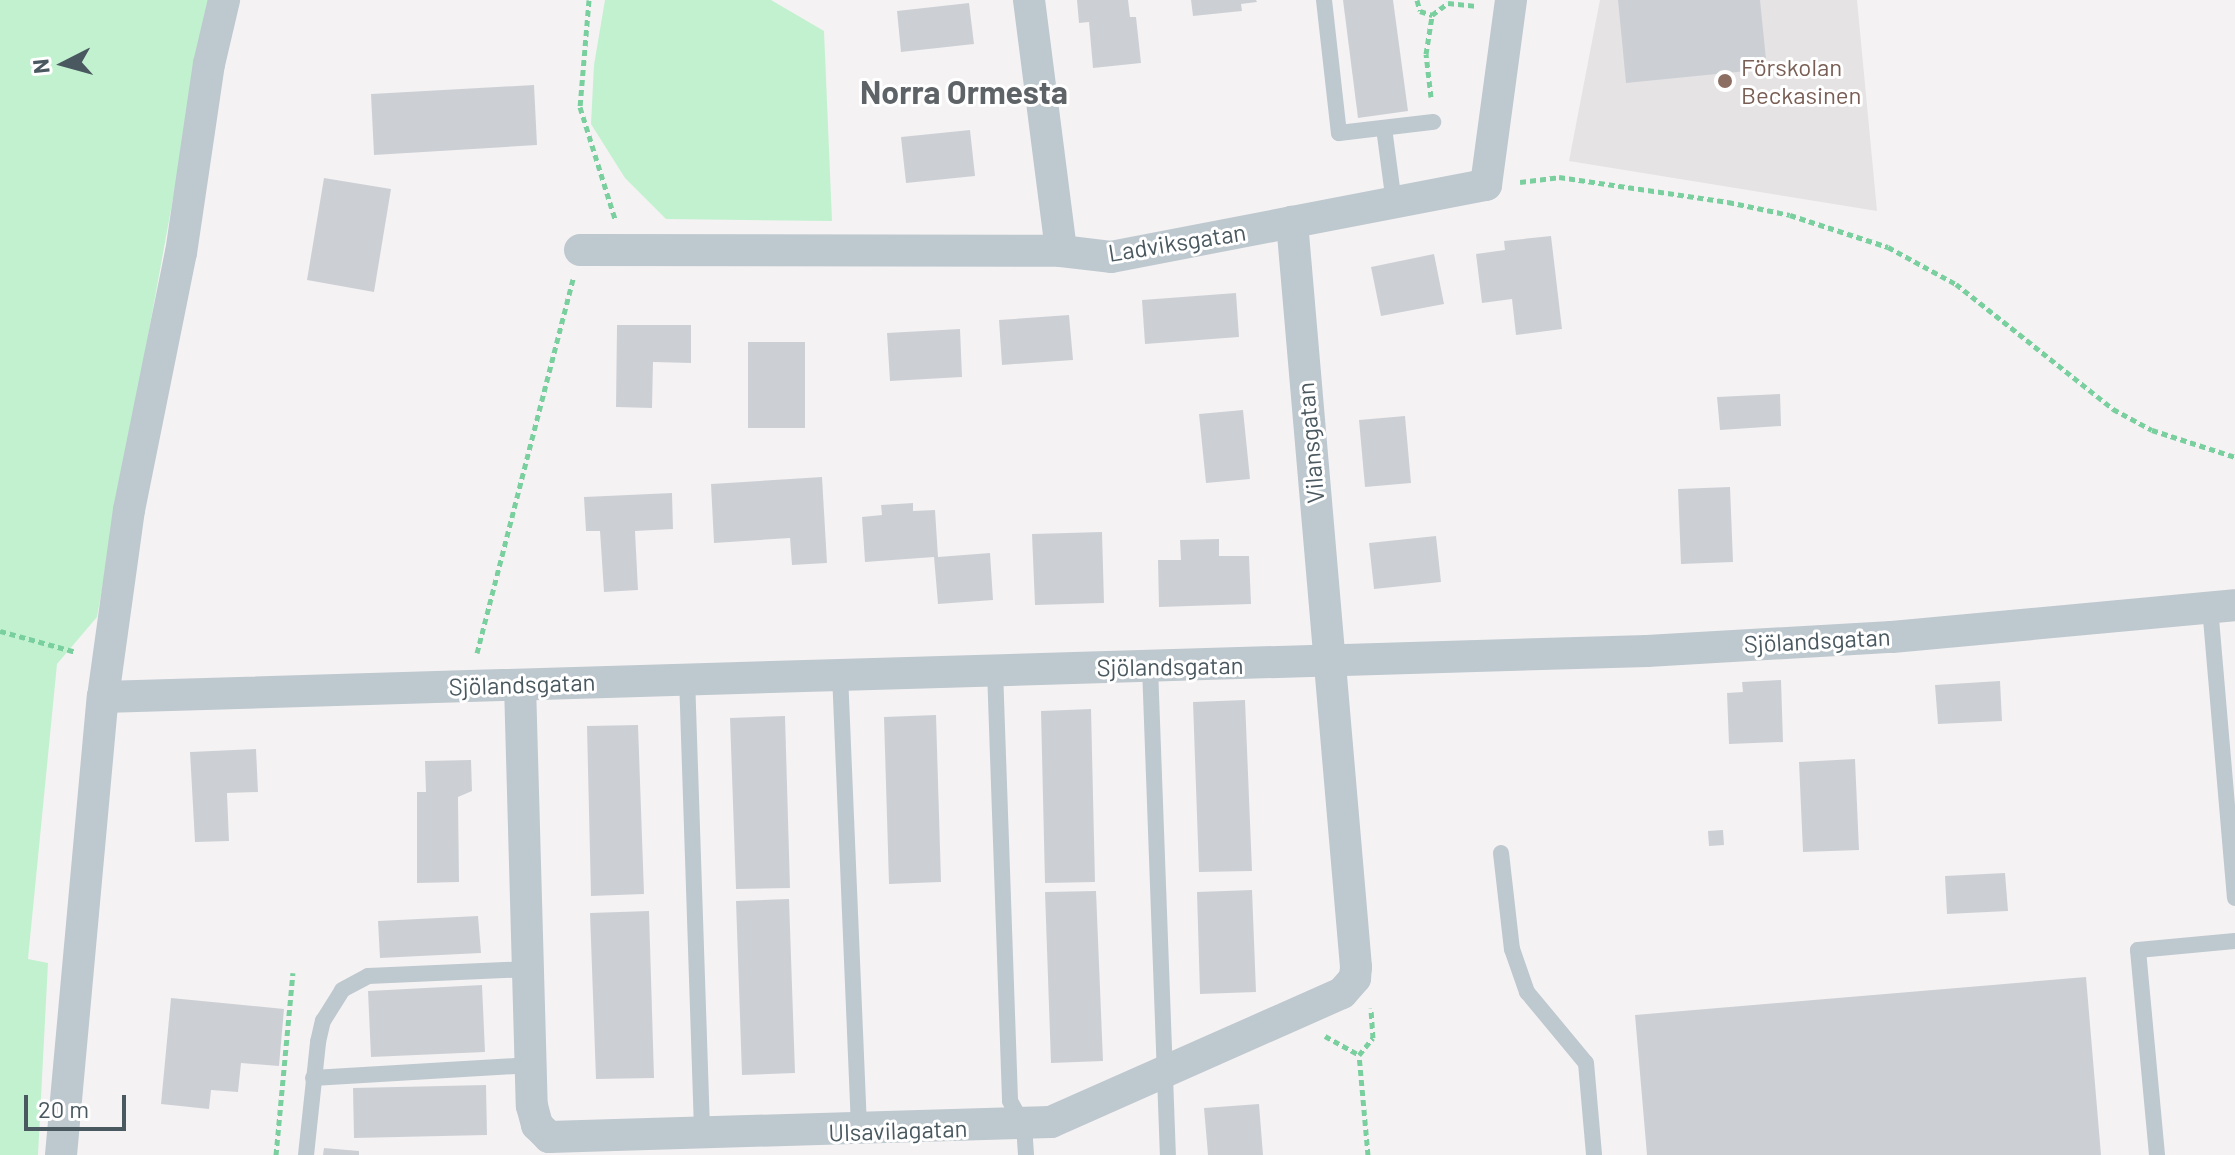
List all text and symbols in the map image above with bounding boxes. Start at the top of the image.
north arrow [24,24,104,104]
place label: Förskolan Beckasinen [1741,53,1862,109]
text: N [26,58,54,75]
district label: Norra Ormesta [860,72,1068,110]
marker: Förskolan Beckasinen [1716,72,1734,90]
street label: Ladviksgatan [1106,217,1248,267]
street label: Vilansgatan [1290,381,1330,505]
street label: Sjölandsgatan [1743,622,1891,658]
street label: Sjölandsgatan [1096,650,1244,682]
street label: Sjölandsgatan [448,667,596,701]
scale bar [28,1079,130,1129]
text: 20 m [38,1094,89,1123]
street label: Ulsavilagatan [828,1113,968,1147]

